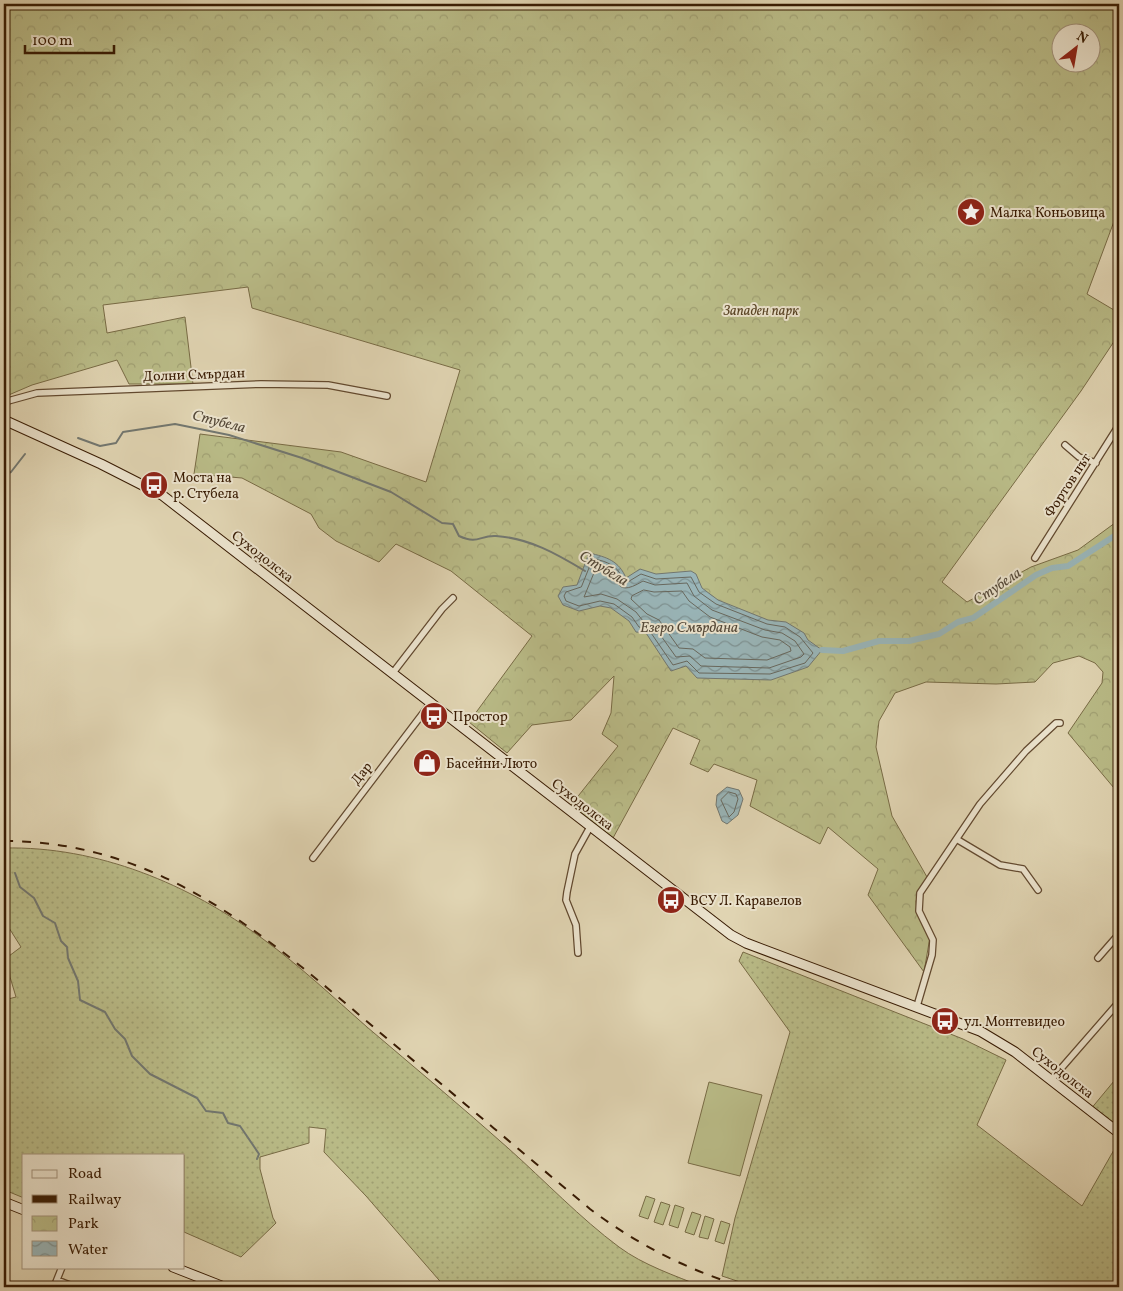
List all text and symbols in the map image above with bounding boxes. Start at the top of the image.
scale bar [25,22,114,54]
north arrow [1050,22,1100,72]
text: N [1073,27,1091,49]
text: 100 m [32,31,72,52]
place icon: Малка Коньовица [956,197,986,227]
place label: Малка Коньовица [990,204,1105,223]
park label: Западен парк [722,302,799,321]
street label: Долни Смърдан [143,364,246,387]
water label: Стубела [190,406,247,439]
street label: Фортов път [1040,450,1096,522]
place label: Моста на р. Стубела [173,469,239,504]
bus stop icon: Моста на р. Стубела [139,470,169,500]
street label: Суходолска [227,527,297,588]
water label: Стубела [575,546,632,592]
water label: Стубела [970,563,1026,611]
water label: Езеро Смърдана [640,618,738,639]
bus stop icon: Простор [419,701,449,731]
place label: Простор [453,708,508,727]
shop icon: Басейни Люто [412,748,442,778]
place label: Басейни Люто [446,755,537,774]
street label: Дар [347,758,377,790]
street label: Суходолска [547,775,617,836]
bus stop icon: ВСУ Л. Каравелов [656,885,686,915]
place label: ВСУ Л. Каравелов [690,892,802,911]
bus stop icon: ул. Монтевидео [930,1006,960,1036]
place label: ул. Монтевидео [964,1013,1065,1032]
street label: Суходолска [1027,1043,1097,1104]
legend [22,1154,185,1268]
text: Road [68,1164,102,1185]
text: Railway [68,1190,121,1211]
text: Park [68,1214,99,1235]
text: Water [68,1240,108,1261]

